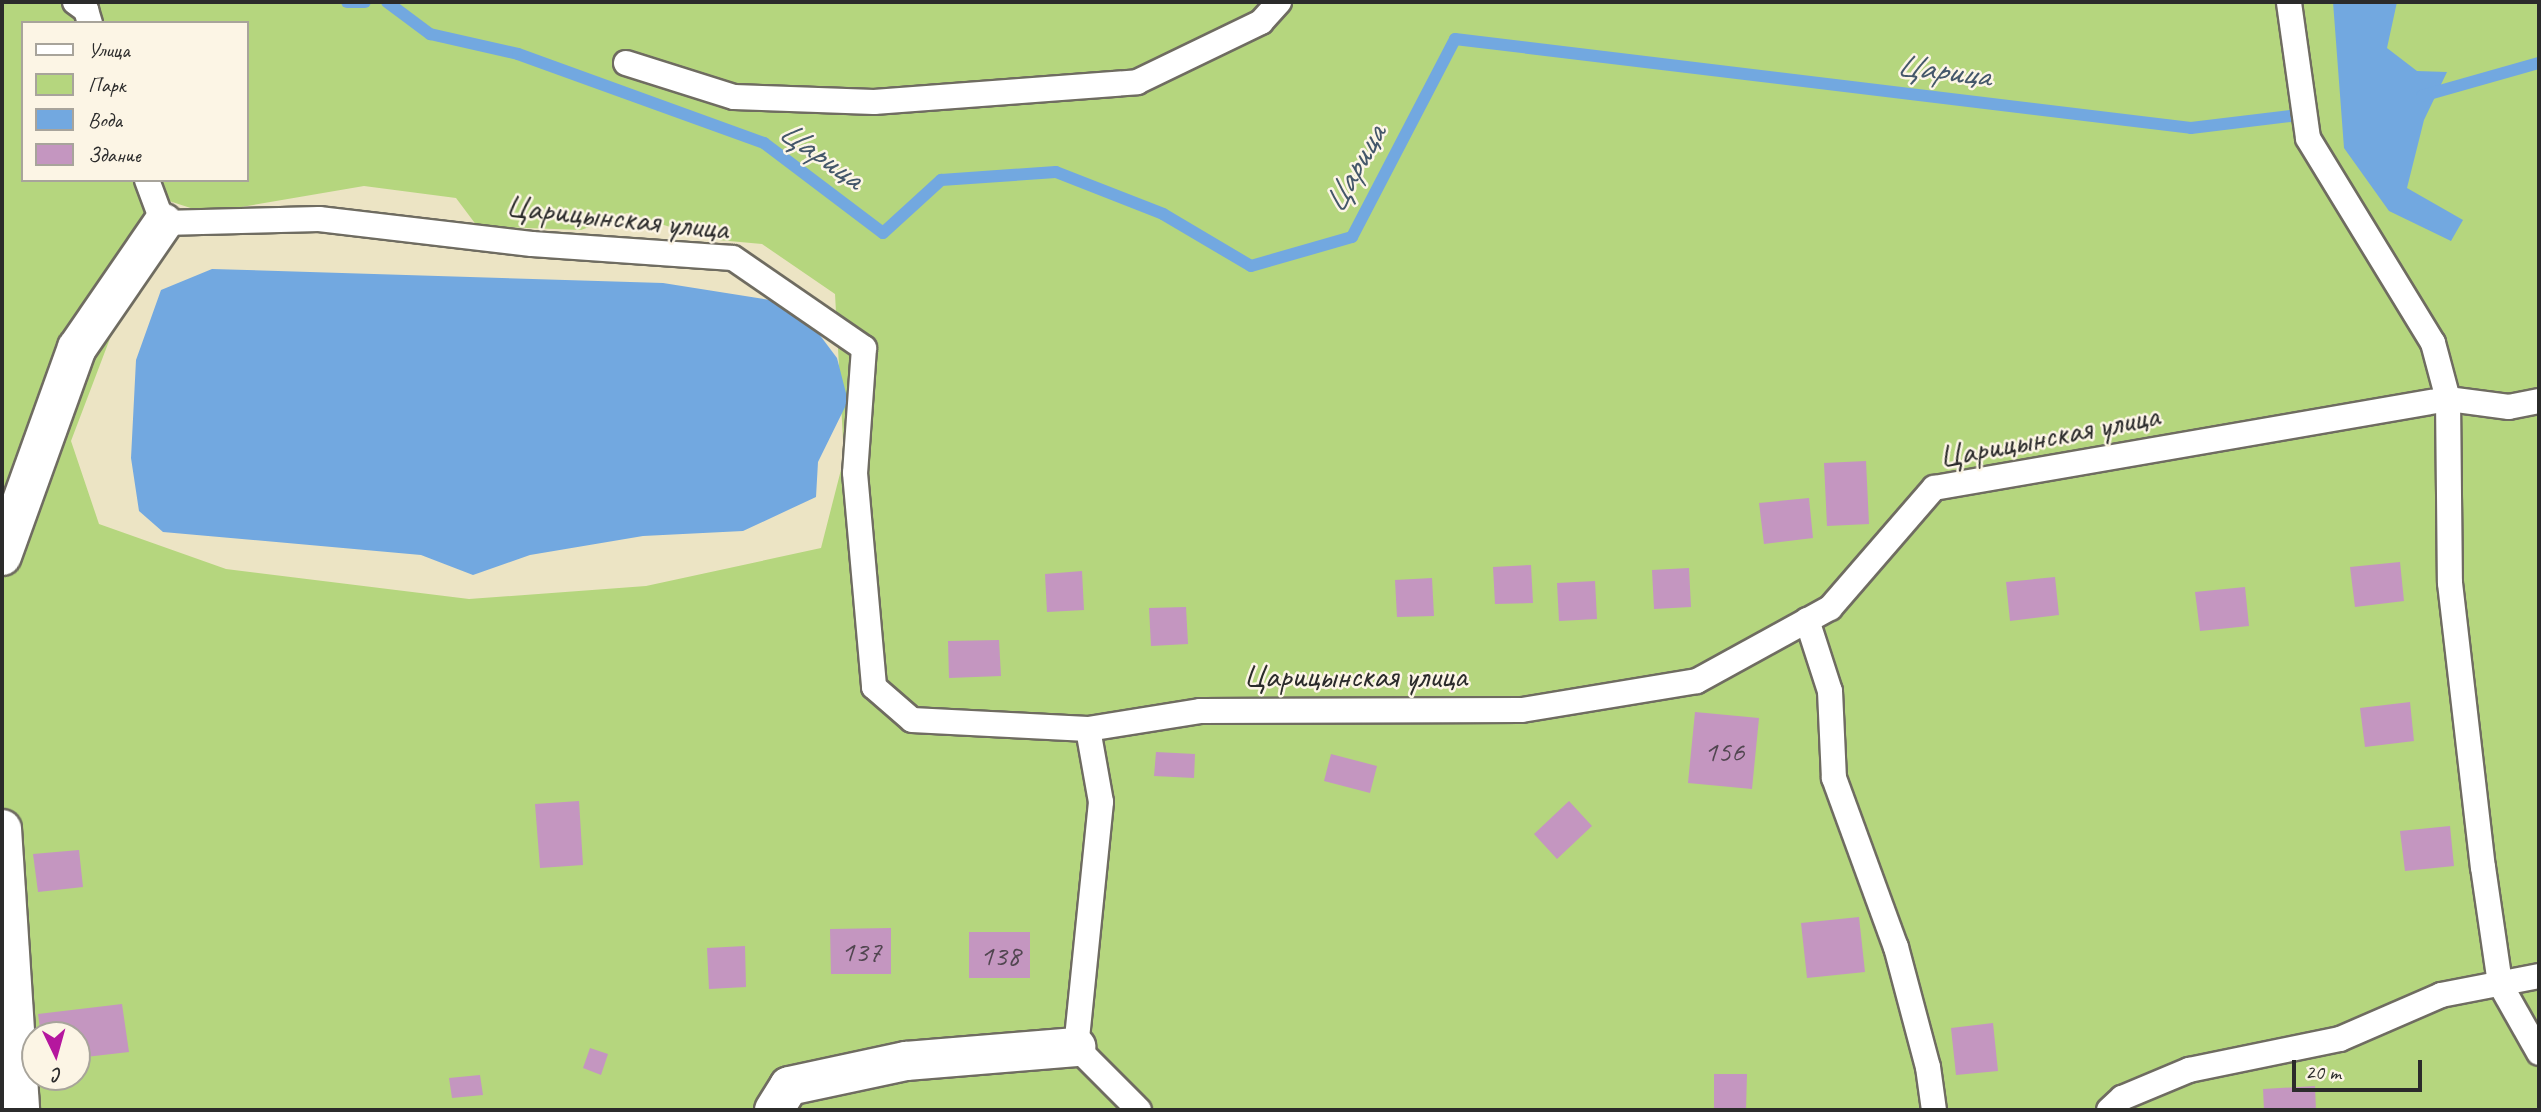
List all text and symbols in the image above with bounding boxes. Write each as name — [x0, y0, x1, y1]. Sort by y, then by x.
legend — [21, 21, 248, 182]
text: Улица — [88, 37, 130, 63]
water label: Царица — [1894, 43, 1992, 97]
text: Парк — [88, 72, 125, 98]
text: Вода — [88, 107, 122, 133]
water label: Царица — [770, 110, 872, 198]
water label: Царица — [1313, 118, 1395, 220]
text: Здание — [88, 142, 141, 168]
street label: Царицынская улица — [503, 186, 731, 250]
street label: Царицынская улица — [1934, 396, 2164, 478]
street label: Царицынская улица — [1242, 657, 1468, 697]
house number: 156 — [1704, 733, 1744, 769]
house number: 137 — [841, 933, 881, 969]
house number: 138 — [980, 937, 1020, 973]
north arrow — [21, 1021, 91, 1091]
scale bar — [2296, 1046, 2426, 1090]
text: 20 m — [2305, 1059, 2341, 1085]
text: С — [52, 1063, 63, 1087]

